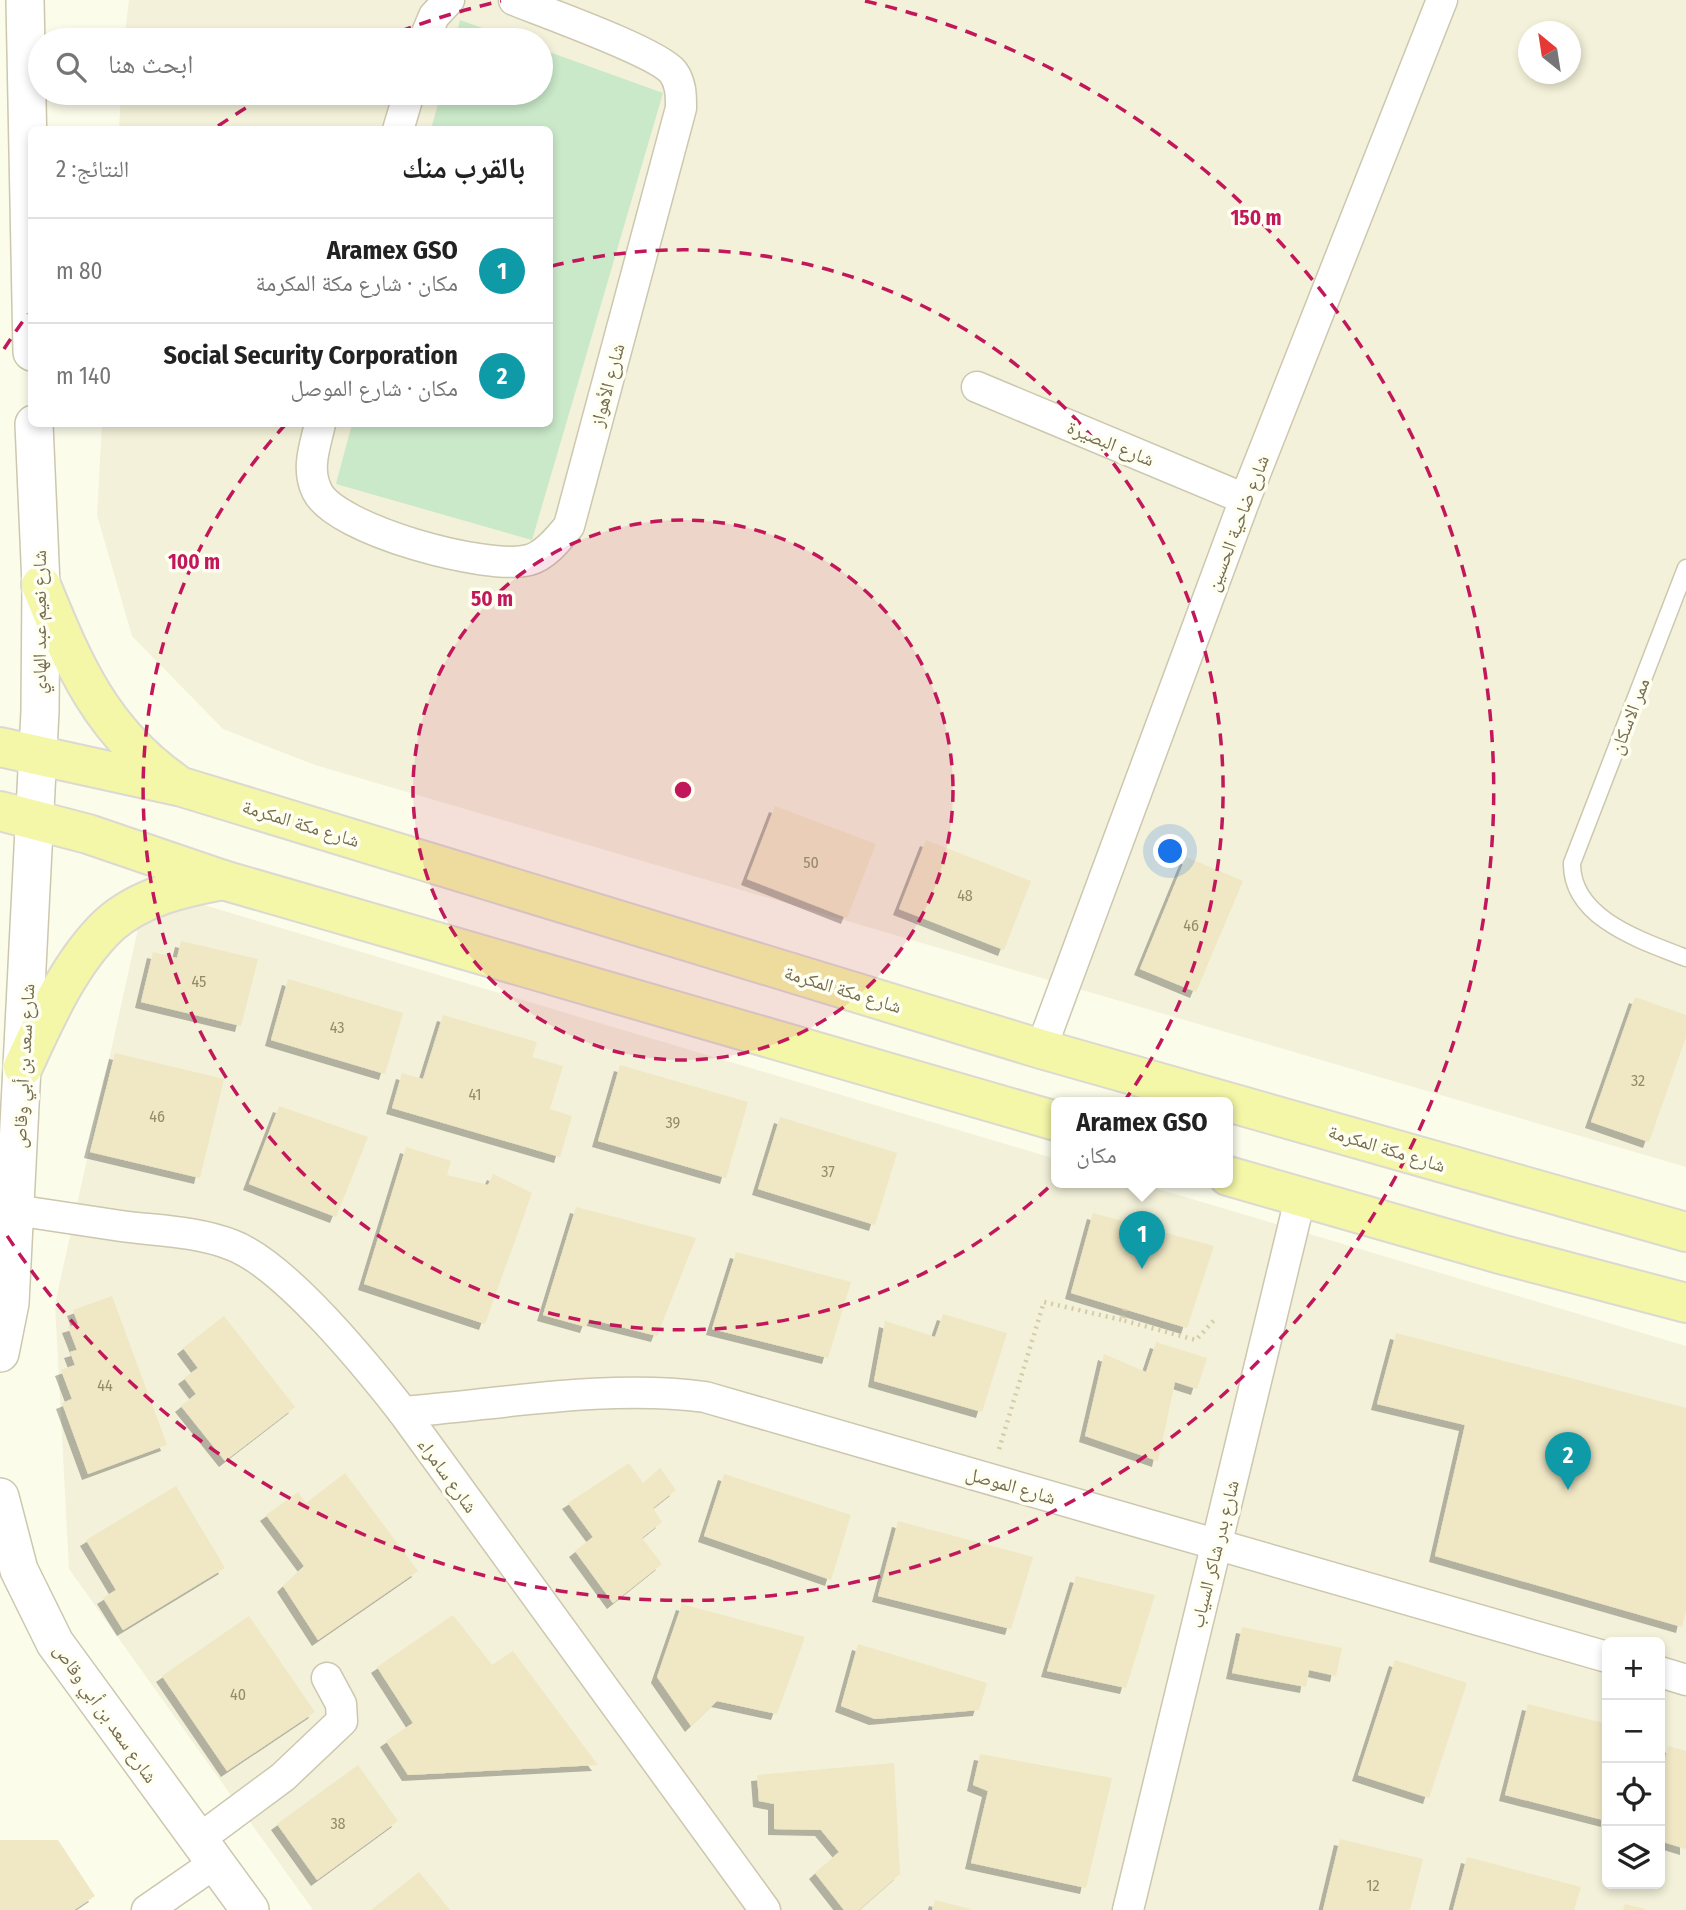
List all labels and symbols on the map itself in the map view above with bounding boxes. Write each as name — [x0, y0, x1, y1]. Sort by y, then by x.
north arrow — [1518, 21, 1581, 84]
text: 150 m — [1230, 205, 1282, 231]
street label: شارع الأهواز — [585, 341, 630, 430]
street label: شارع البصيرة — [1064, 416, 1158, 471]
street label: شارع ضاحية الحسين — [1201, 452, 1274, 595]
text: 100 m — [168, 549, 220, 575]
street label: شارع نعيم عبد الهادي — [28, 550, 55, 694]
text: 50 m — [471, 586, 513, 612]
street label: ممر الاسكان — [1604, 675, 1655, 758]
centre of rings — [671, 778, 695, 802]
street label: شارع مكة المكرمة — [240, 795, 362, 852]
your location — [1153, 834, 1187, 868]
house number: 50 — [803, 853, 819, 872]
house number: 48 — [957, 886, 973, 905]
house number: 46 — [1183, 916, 1199, 935]
street label: شارع مكة المكرمة — [782, 961, 904, 1018]
house number: 45 — [192, 972, 206, 991]
street label: شارع سعد بن أبي وقاص — [8, 983, 43, 1149]
house number: 43 — [330, 1018, 344, 1037]
house number: 32 — [1631, 1071, 1645, 1090]
house number: 41 — [468, 1085, 482, 1104]
house number: 46 — [149, 1107, 165, 1126]
house number: 39 — [666, 1113, 681, 1132]
street label: شارع مكة المكرمة — [1326, 1120, 1448, 1177]
house number: 37 — [821, 1162, 835, 1181]
pin: 1 — [1119, 1211, 1165, 1269]
house number: 44 — [97, 1376, 113, 1395]
pin: 2 — [1545, 1432, 1591, 1490]
street label: شارع سامراء — [413, 1433, 482, 1517]
street label: شارع الموصل — [963, 1462, 1058, 1509]
street label: شارع بدر شاكر السياب — [1185, 1478, 1244, 1630]
street label: شارع سعد بن أبي وقاص — [46, 1639, 162, 1790]
house number: 40 — [230, 1685, 246, 1704]
house number: 38 — [330, 1814, 346, 1833]
house number: 12 — [1366, 1876, 1380, 1895]

